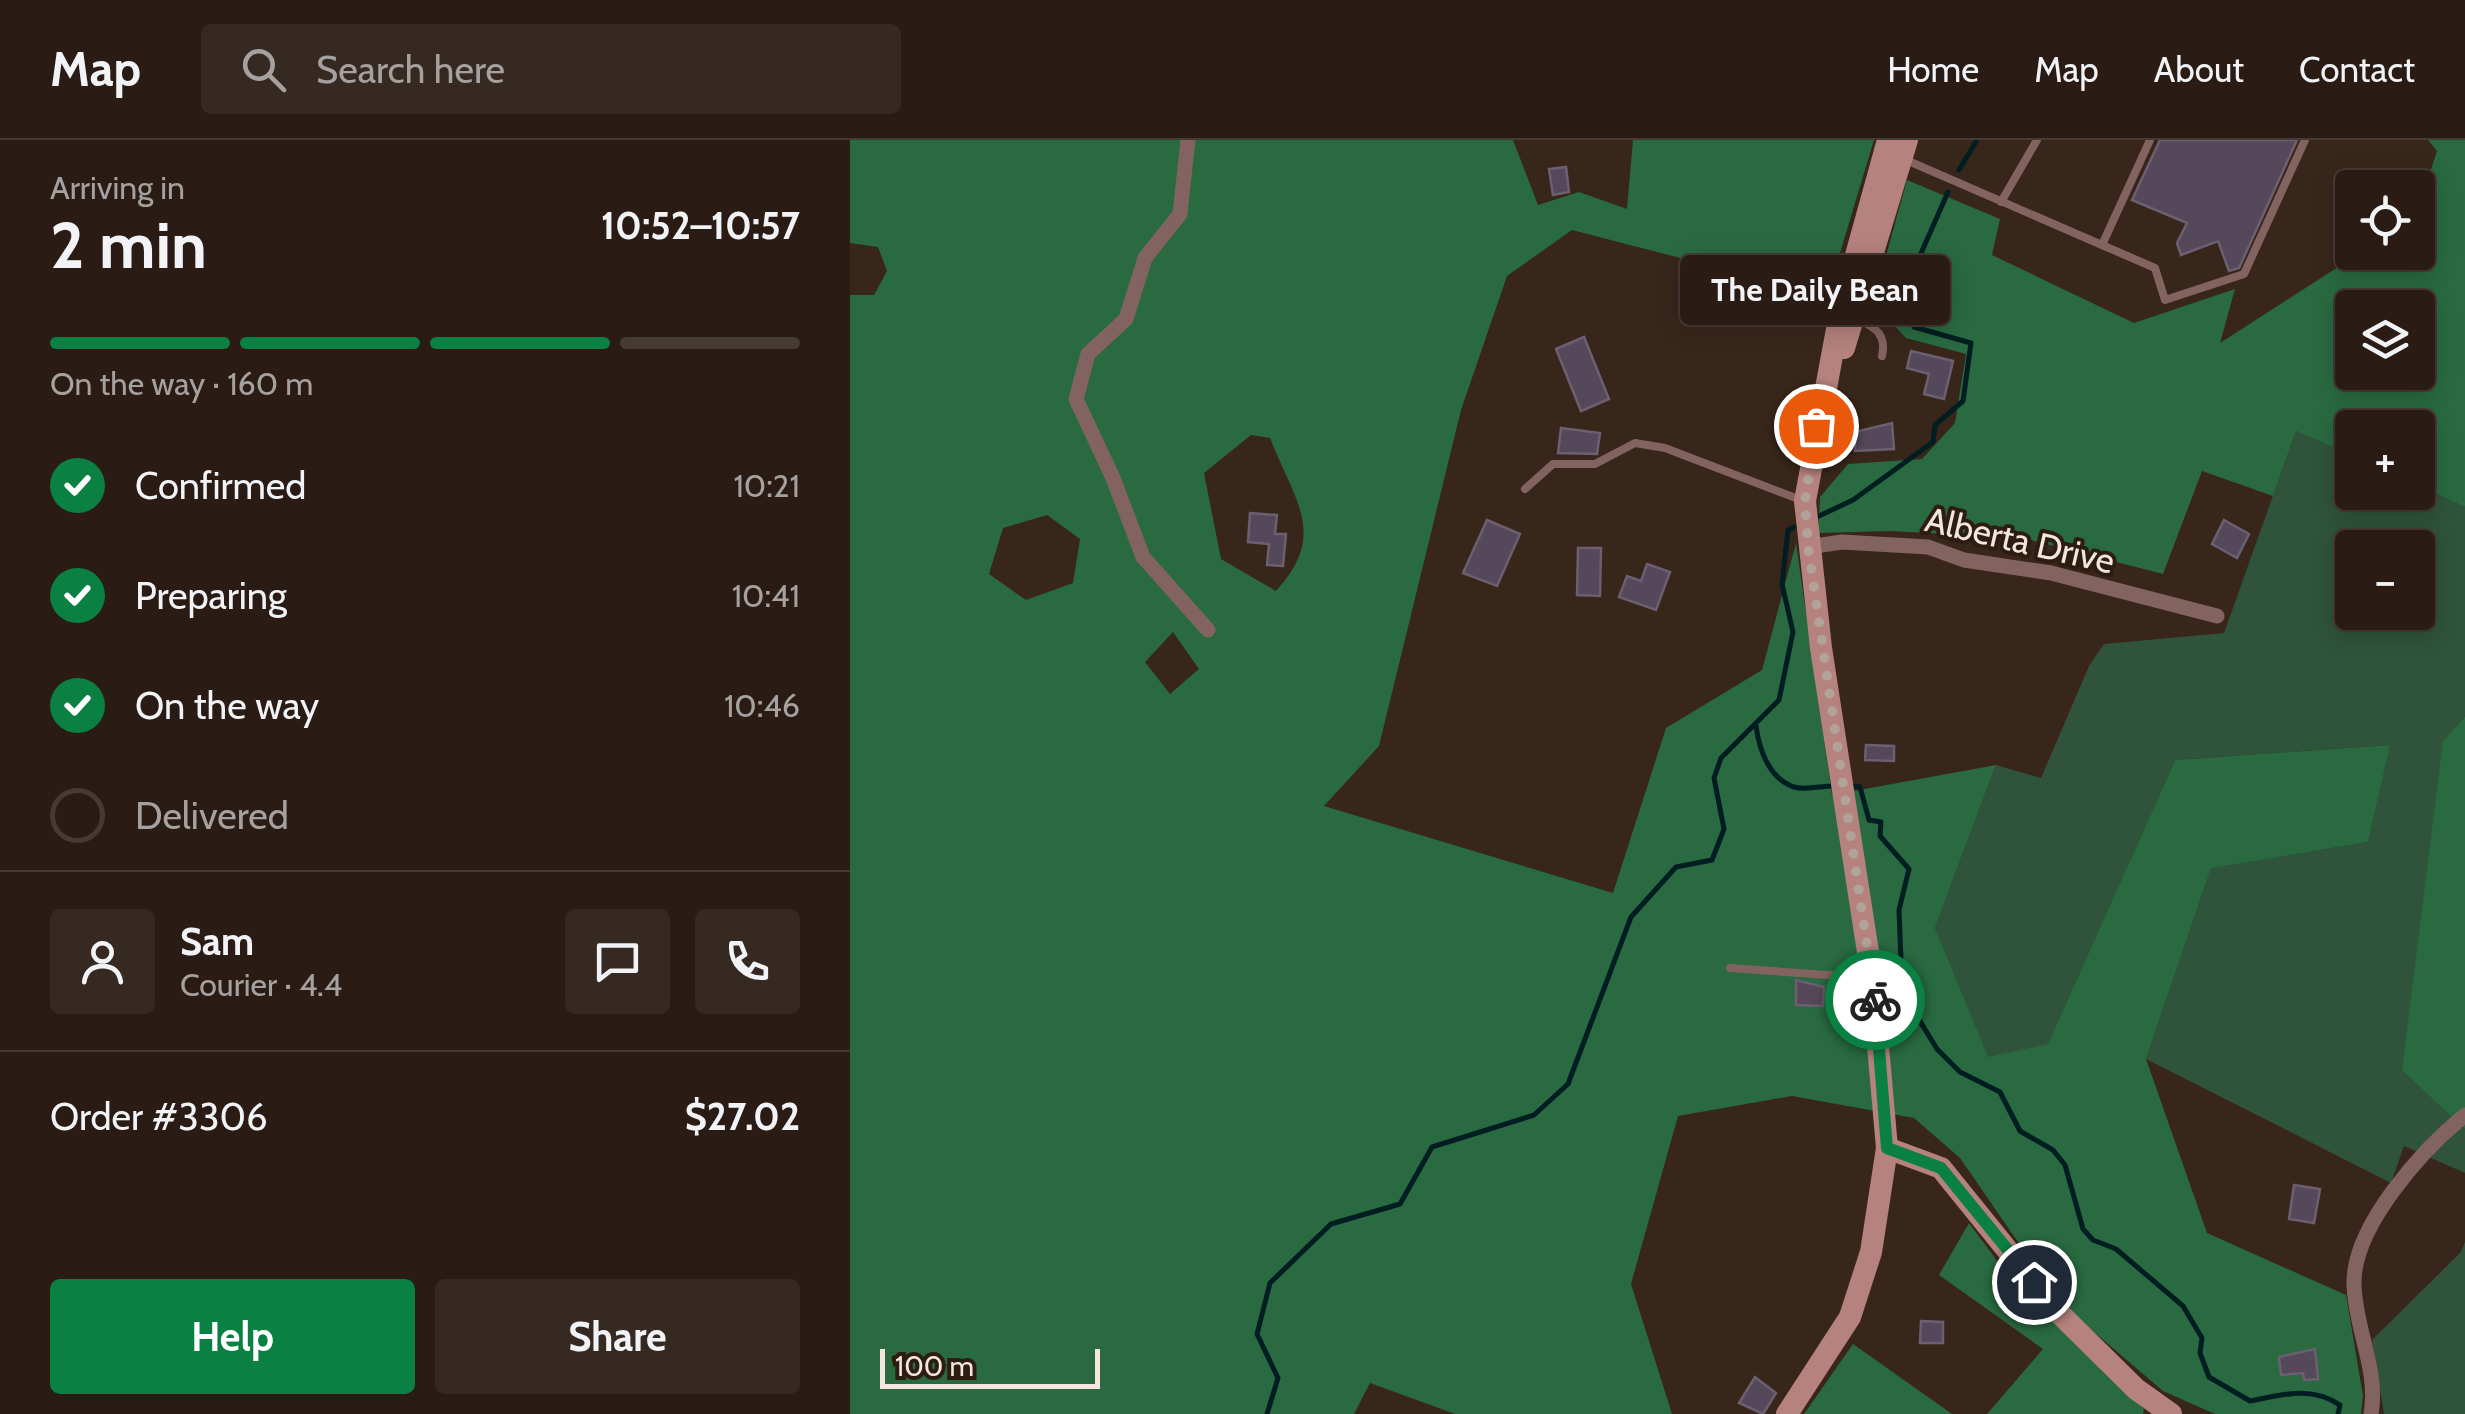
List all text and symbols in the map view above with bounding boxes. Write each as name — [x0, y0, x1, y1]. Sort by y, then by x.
search box — [201, 24, 901, 114]
text: Map — [50, 40, 141, 98]
icon: search — [236, 42, 291, 97]
text: Search here — [316, 46, 505, 93]
text: Home — [1887, 48, 1979, 91]
text: Map — [2034, 48, 2099, 91]
text: About — [2154, 48, 2244, 91]
text: Contact — [2299, 48, 2415, 91]
text: Arriving in — [50, 168, 185, 207]
map controls — [2335, 170, 2435, 630]
button: locate — [2335, 170, 2435, 270]
text: 10:52–10:57 — [601, 202, 800, 249]
text: 2 min — [50, 205, 207, 284]
callout: The Daily Bean — [1681, 256, 1951, 326]
text: The Daily Bean — [1711, 270, 1919, 309]
button: layers — [2335, 290, 2435, 390]
text: On the way · 160 m — [50, 364, 313, 403]
pin — [1774, 384, 1859, 469]
icon: bag — [1789, 399, 1844, 454]
button: + — [2335, 410, 2435, 510]
icon: check — [50, 458, 105, 513]
text: Confirmed — [135, 462, 306, 509]
text: 10:21 — [733, 466, 800, 505]
street label: Alberta Drive — [1921, 497, 2119, 583]
button: − — [2335, 530, 2435, 630]
icon: check — [50, 568, 105, 623]
text: Preparing — [135, 572, 287, 619]
text: 10:41 — [732, 576, 800, 615]
icon: check — [50, 678, 105, 733]
text: On the way — [135, 682, 319, 729]
text: 10:46 — [724, 686, 800, 725]
text: Delivered — [135, 792, 289, 839]
button: person — [50, 909, 155, 1014]
button: chat — [565, 909, 670, 1014]
button: phone — [695, 909, 800, 1014]
text: Sam — [180, 918, 254, 965]
courier — [1825, 950, 1925, 1050]
text: Courier · 4.4 — [180, 965, 342, 1004]
icon: bike — [1848, 973, 1903, 1028]
text: Order #3306 — [50, 1093, 268, 1140]
text: $27.02 — [685, 1093, 800, 1140]
pin — [1992, 1240, 2077, 1325]
icon: home — [2007, 1255, 2062, 1310]
button: Help — [50, 1279, 415, 1394]
button: Share — [435, 1279, 800, 1394]
scale bar — [880, 1344, 1100, 1388]
text: 100 m — [895, 1349, 974, 1383]

